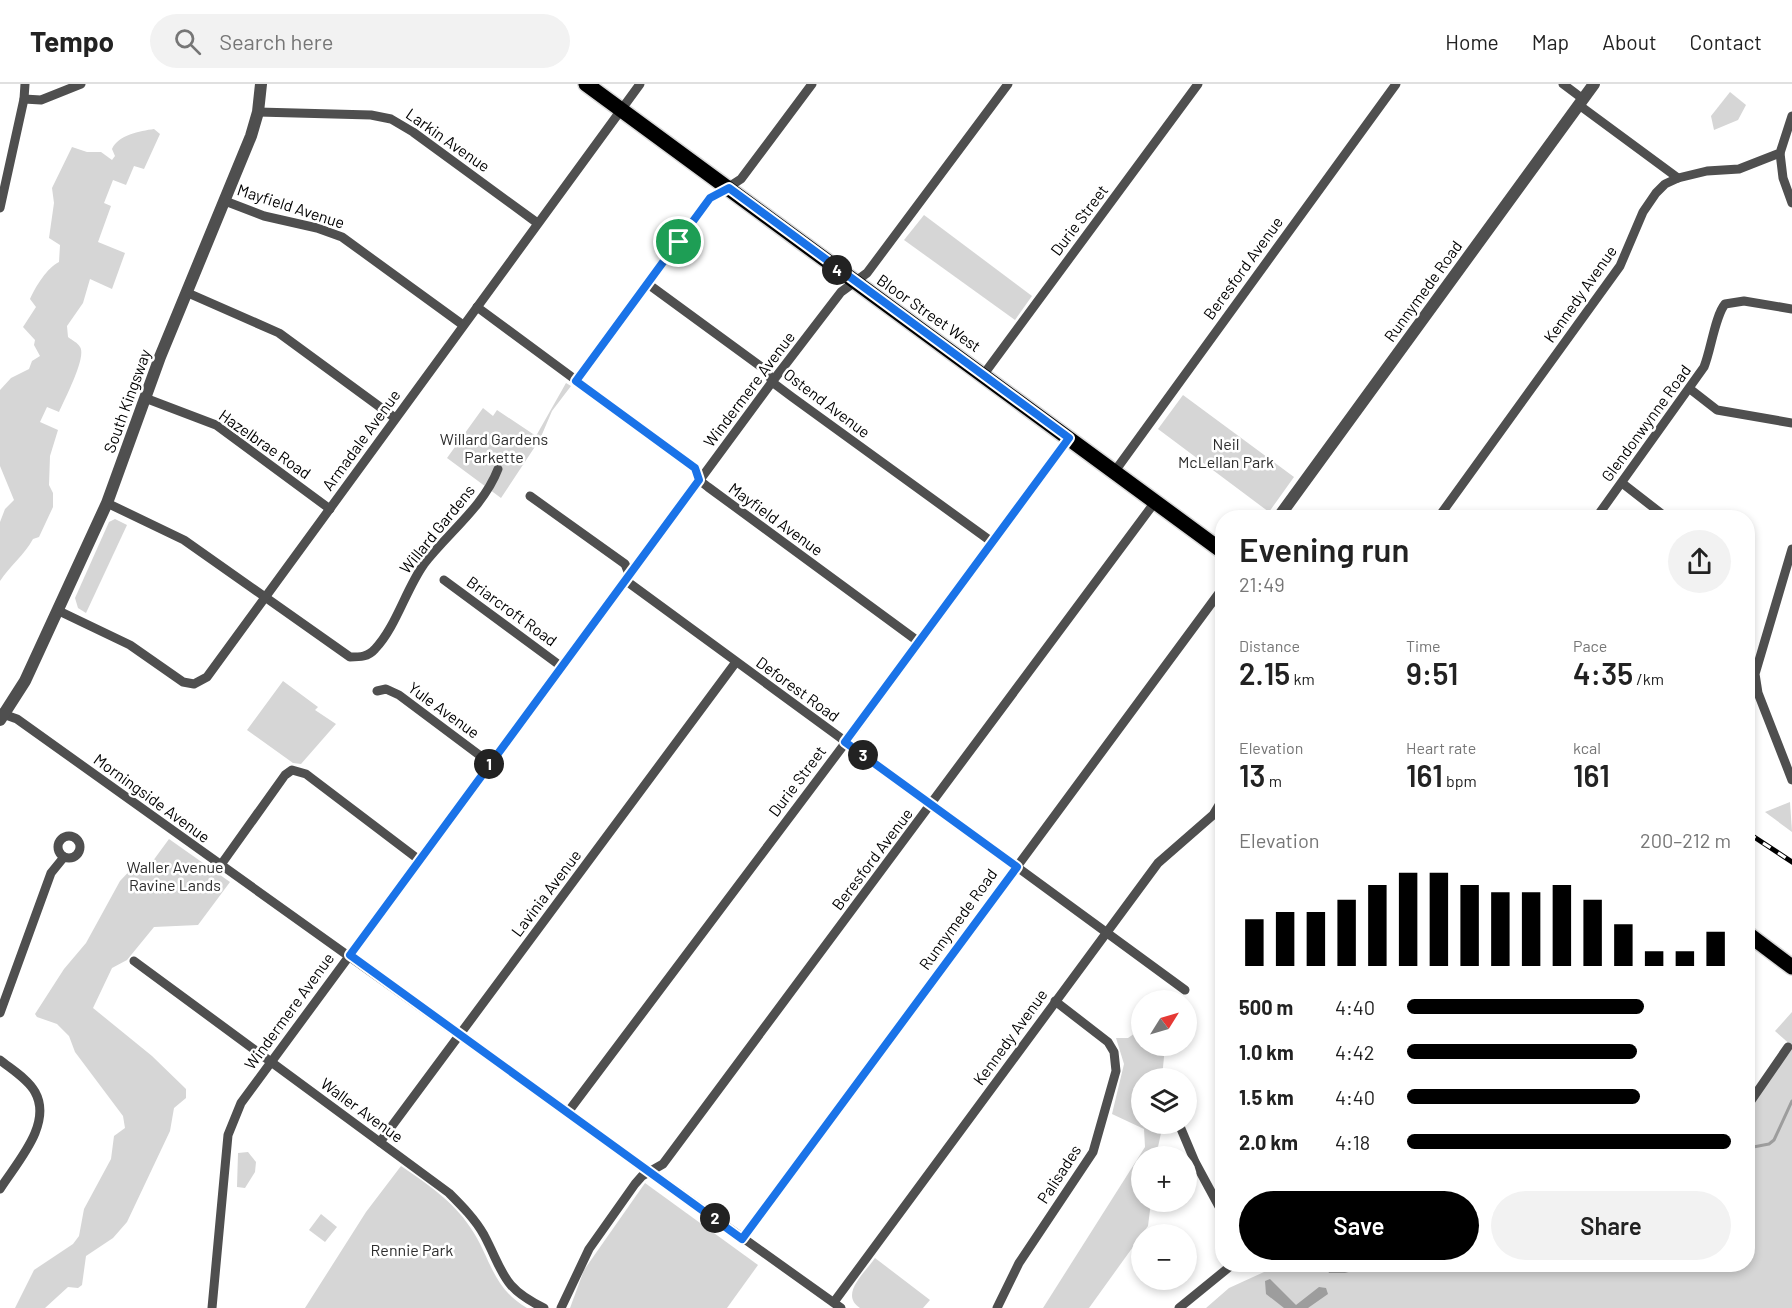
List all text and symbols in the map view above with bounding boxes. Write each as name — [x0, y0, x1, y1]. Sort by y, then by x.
search box — [150, 14, 570, 68]
text: Tempo — [30, 24, 114, 58]
icon: search — [171, 25, 204, 58]
text: Search here — [219, 28, 333, 54]
text: Home — [1445, 29, 1499, 54]
text: Map — [1532, 29, 1569, 54]
text: About — [1602, 29, 1657, 54]
text: Contact — [1690, 29, 1762, 54]
street label: Larkin Avenue — [403, 104, 494, 175]
street label: Mayfield Avenue — [235, 179, 347, 232]
street label: Durie Street — [1046, 181, 1111, 259]
street label: Beresford Avenue — [1199, 213, 1286, 323]
pin — [653, 216, 704, 267]
icon: arrive — [662, 225, 695, 258]
street label: Runnymede Road — [1380, 236, 1466, 345]
street label: Kennedy Avenue — [1539, 242, 1620, 346]
pin: 4 — [822, 255, 852, 285]
text: 4 — [832, 260, 842, 279]
street label: Bloor Street West — [874, 270, 985, 355]
street label: Windermere Avenue — [699, 327, 798, 450]
street label: South Kingsway — [99, 346, 154, 455]
street label: Glendonwynne Road — [1597, 361, 1694, 485]
street label: Ostend Avenue — [780, 364, 874, 441]
street label: Armadale Avenue — [318, 386, 404, 494]
street label: Hazelbrae Road — [216, 405, 315, 482]
park label: Willard Gardens Parkette — [440, 429, 548, 466]
park label: Neil McLellan Park — [1178, 434, 1274, 471]
street label: Mayfield Avenue — [726, 478, 827, 559]
street label: Willard Gardens — [395, 481, 478, 577]
text: Evening run — [1239, 529, 1409, 569]
button: share — [1668, 530, 1731, 593]
street label: Briarcroft Road — [464, 572, 561, 650]
text: 21:49 — [1239, 572, 1285, 596]
text: Distance — [1239, 636, 1300, 655]
text: Time — [1406, 636, 1441, 655]
text: Pace — [1573, 636, 1607, 655]
street label: Deforest Road — [753, 652, 844, 725]
text: 2.15 — [1239, 655, 1290, 691]
text: 9:51 — [1406, 655, 1458, 691]
text: 4:35 — [1573, 655, 1633, 691]
text: km — [1290, 669, 1315, 688]
text: /km — [1633, 669, 1664, 688]
street label: Yule Avenue — [405, 677, 484, 742]
text: Elevation — [1239, 738, 1303, 757]
text: Heart rate — [1406, 738, 1476, 757]
text: kcal — [1573, 738, 1601, 757]
pin: 3 — [848, 740, 878, 770]
street label: Durie Street — [764, 742, 829, 820]
text: 3 — [859, 745, 867, 764]
street label: Morningside Avenue — [91, 749, 214, 846]
pin: 1 — [474, 749, 504, 779]
text: 1 — [486, 754, 492, 773]
text: 13 — [1239, 757, 1266, 793]
text: 161 — [1406, 757, 1443, 793]
text: 161 — [1573, 757, 1610, 793]
text: m — [1266, 771, 1282, 790]
text: bpm — [1443, 771, 1477, 790]
street label: Beresford Avenue — [827, 804, 916, 913]
text: Elevation — [1239, 828, 1320, 852]
text: 200–212 m — [1640, 828, 1731, 852]
street label: Lavinia Avenue — [507, 846, 584, 940]
park label: Waller Avenue Ravine Lands — [126, 857, 224, 894]
street label: Runnymede Road — [915, 864, 1001, 973]
street label: Windermere Avenue — [240, 949, 337, 1073]
street label: Kennedy Avenue — [968, 985, 1051, 1088]
north arrow — [1131, 990, 1197, 1056]
map controls — [1131, 990, 1197, 1290]
text: 500 m — [1239, 995, 1293, 1019]
text: 4:40 — [1335, 995, 1375, 1019]
text: 1.0 km — [1239, 1040, 1294, 1064]
text: 4:42 — [1335, 1040, 1375, 1064]
button: layers — [1131, 1068, 1197, 1134]
street label: Waller Avenue — [317, 1073, 407, 1146]
text: 1.5 km — [1239, 1085, 1294, 1109]
text: 4:40 — [1335, 1085, 1375, 1109]
text: 2.0 km — [1239, 1130, 1298, 1154]
text: 4:18 — [1335, 1130, 1370, 1154]
street label: Palisades — [1033, 1141, 1085, 1207]
button: + — [1131, 1146, 1197, 1212]
button: Save — [1239, 1191, 1479, 1260]
button: Share — [1491, 1191, 1731, 1260]
pin: 2 — [700, 1203, 730, 1233]
text: 2 — [711, 1208, 719, 1227]
button: − — [1131, 1224, 1197, 1290]
park label: Rennie Park — [371, 1240, 453, 1259]

